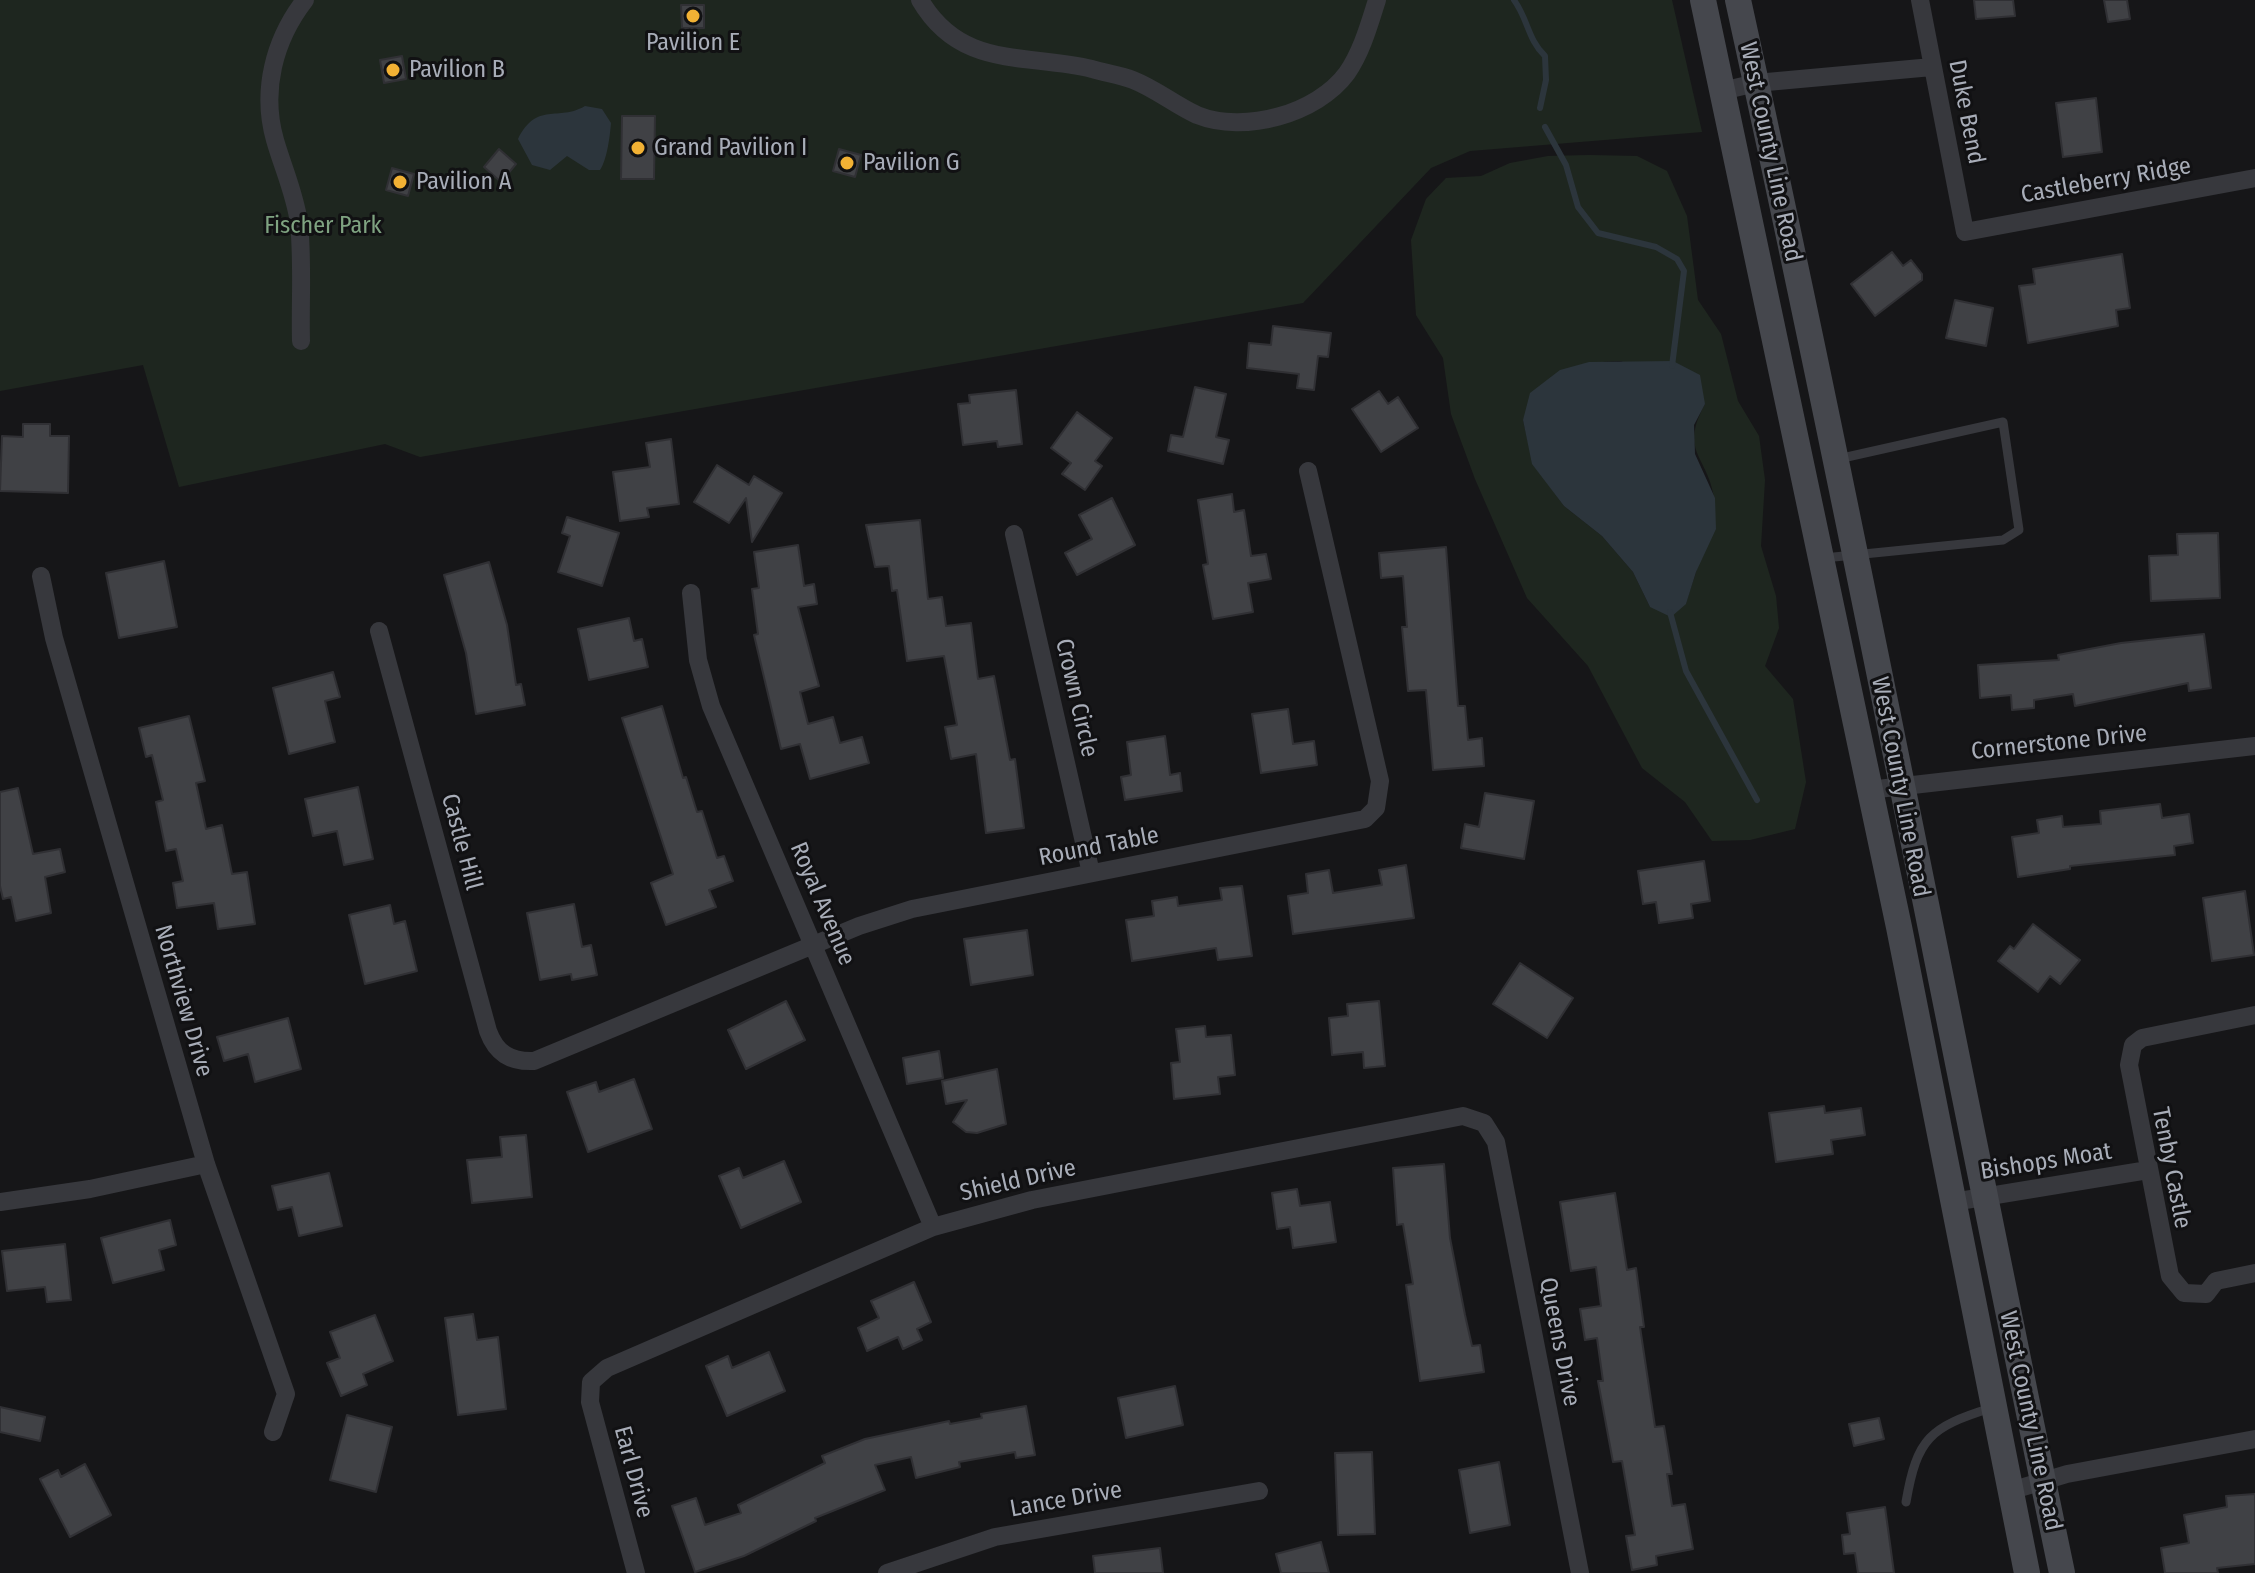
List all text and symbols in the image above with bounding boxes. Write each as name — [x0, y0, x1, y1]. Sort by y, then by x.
marker: Pavilion E — [684, 7, 702, 25]
place label: Pavilion E — [646, 29, 740, 57]
street label: West County Line Road — [1733, 40, 1807, 264]
place label: Pavilion B — [409, 56, 505, 84]
street label: Duke Bend — [1942, 57, 1990, 167]
marker: Pavilion B — [384, 61, 402, 79]
place label: Grand Pavilion I — [654, 134, 807, 162]
marker: Grand Pavilion I — [629, 139, 647, 157]
place label: Pavilion G — [863, 149, 959, 177]
street label: Castleberry Ridge — [2019, 152, 2193, 210]
marker: Pavilion G — [838, 154, 856, 172]
place label: Pavilion A — [416, 168, 511, 196]
marker: Pavilion A — [391, 173, 409, 191]
park label: Fischer Park — [264, 212, 382, 240]
street label: Crown Circle — [1048, 636, 1104, 760]
street label: West County Line Road — [1865, 675, 1935, 899]
street label: Cornerstone Drive — [1970, 719, 2148, 767]
street label: Castle Hill — [434, 791, 488, 893]
street label: Round Table — [1037, 821, 1161, 873]
street label: Royal Avenue — [783, 838, 861, 970]
street label: Northview Drive — [148, 922, 218, 1080]
street label: Tenby Castle — [2145, 1105, 2197, 1231]
street label: Bishops Moat — [1978, 1137, 2114, 1187]
street label: Shield Drive — [957, 1154, 1079, 1208]
street label: Queens Drive — [1532, 1275, 1586, 1409]
street label: West County Line Road — [1993, 1309, 2067, 1533]
street label: Earl Drive — [607, 1423, 659, 1521]
street label: Lance Drive — [1008, 1476, 1124, 1524]

